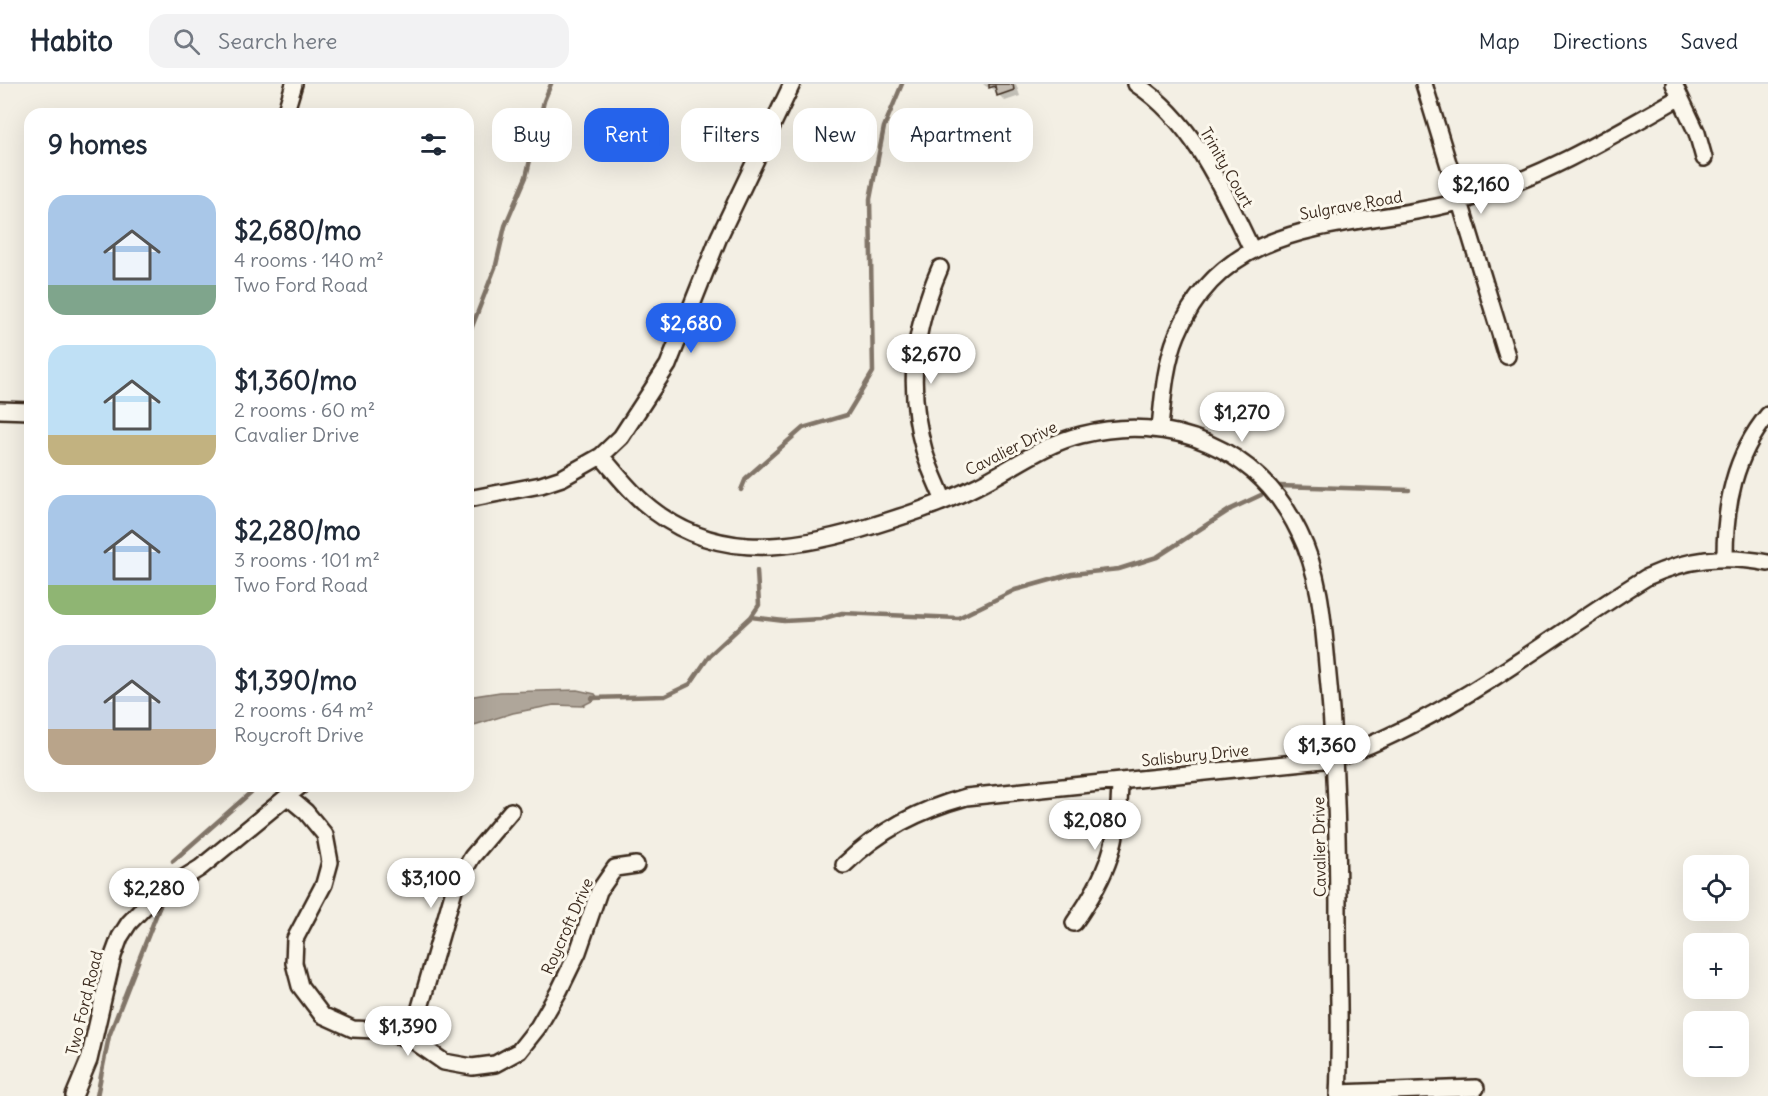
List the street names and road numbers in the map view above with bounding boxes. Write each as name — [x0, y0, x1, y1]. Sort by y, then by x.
street label: Trinity Court — [1196, 123, 1258, 211]
street label: Sulgrave Road — [1298, 186, 1404, 224]
street label: Cavalier Drive — [962, 416, 1060, 480]
street label: Salisbury Drive — [1140, 739, 1250, 771]
street label: Cavalier Drive — [1308, 797, 1330, 897]
street label: Roycroft Drive — [537, 875, 597, 977]
street label: Two Ford Road — [61, 949, 107, 1057]

